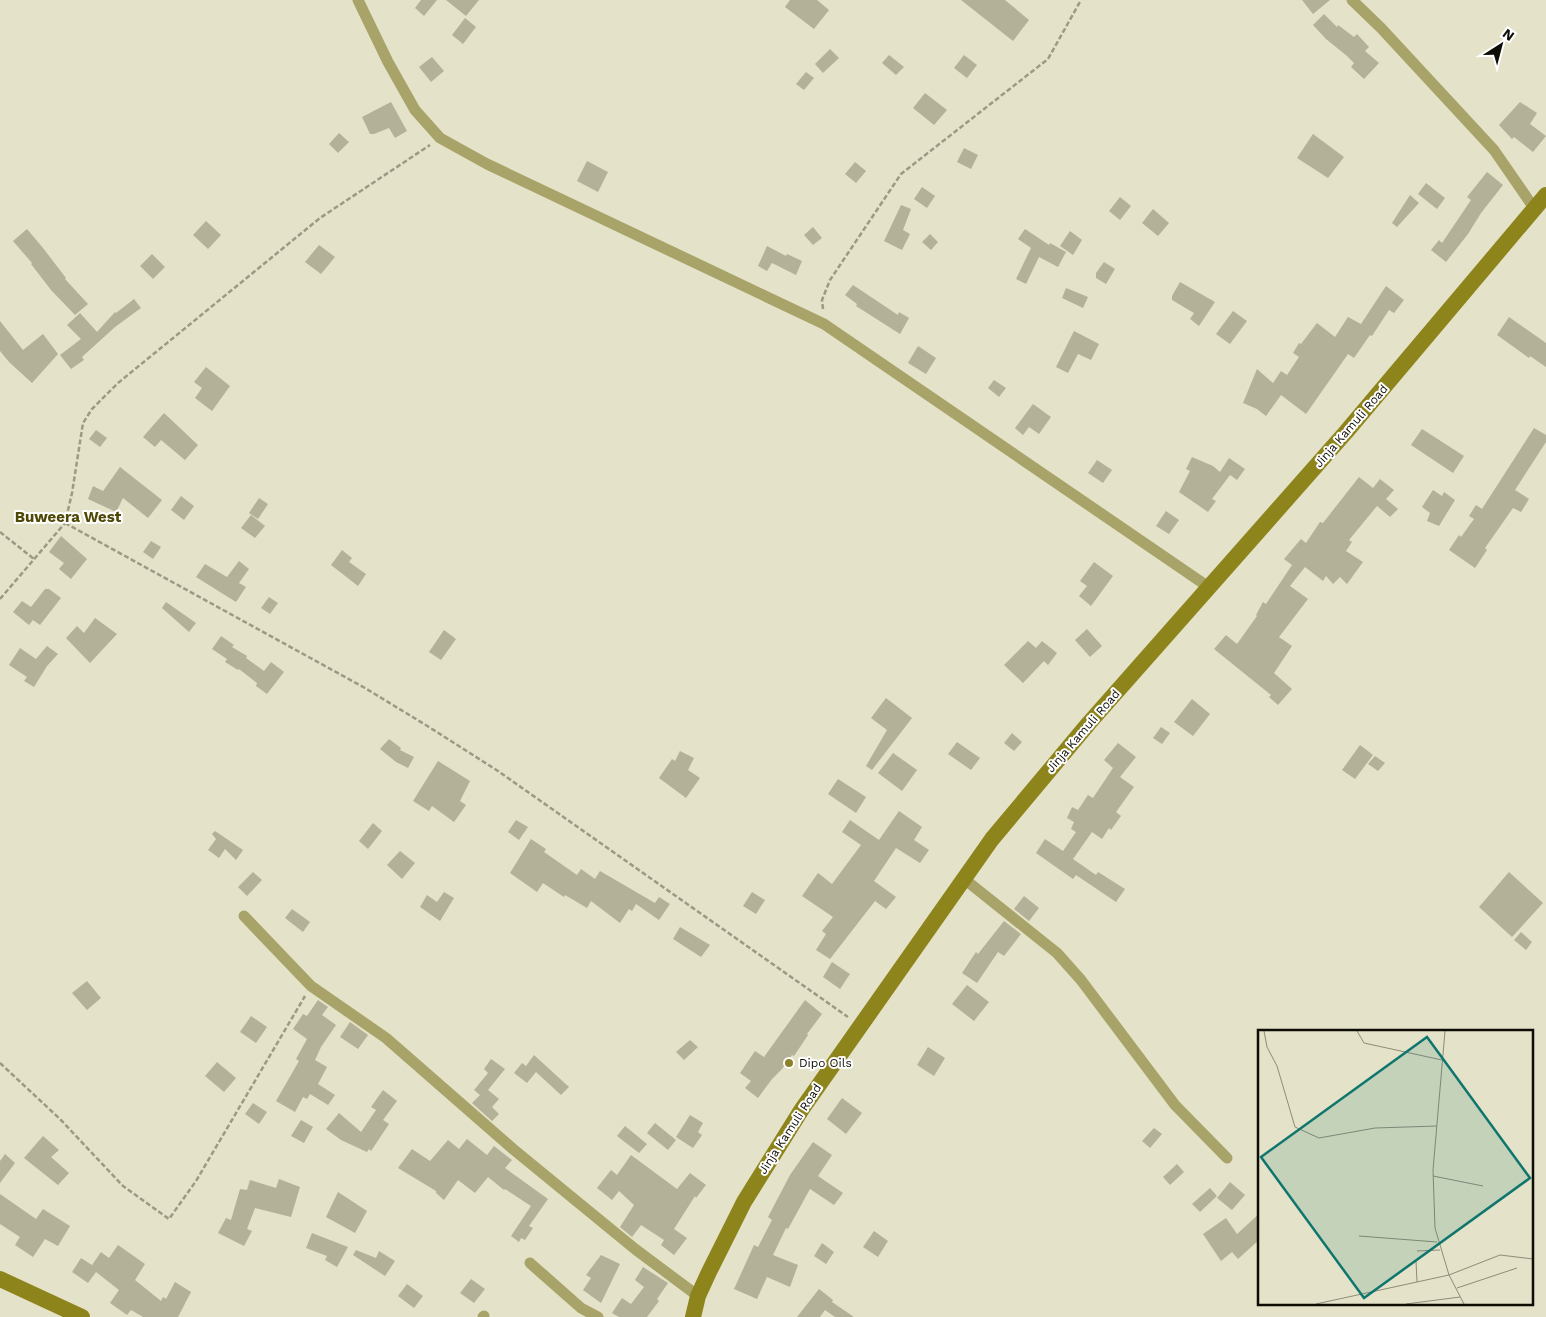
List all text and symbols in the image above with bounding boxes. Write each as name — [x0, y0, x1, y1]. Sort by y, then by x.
north arrow — [1476, 20, 1526, 70]
text: N — [1500, 25, 1518, 44]
street label: Jinja Kamuli Road — [1311, 382, 1391, 470]
district label: Buweera West — [15, 508, 122, 526]
street label: Jinja Kamuli Road — [1043, 687, 1123, 775]
inset map — [1258, 1030, 1534, 1304]
place label: Dipo Oils — [799, 1056, 852, 1070]
marker: Dipo Oils — [783, 1057, 795, 1069]
street label: Jinja Kamuli Road — [756, 1081, 824, 1177]

